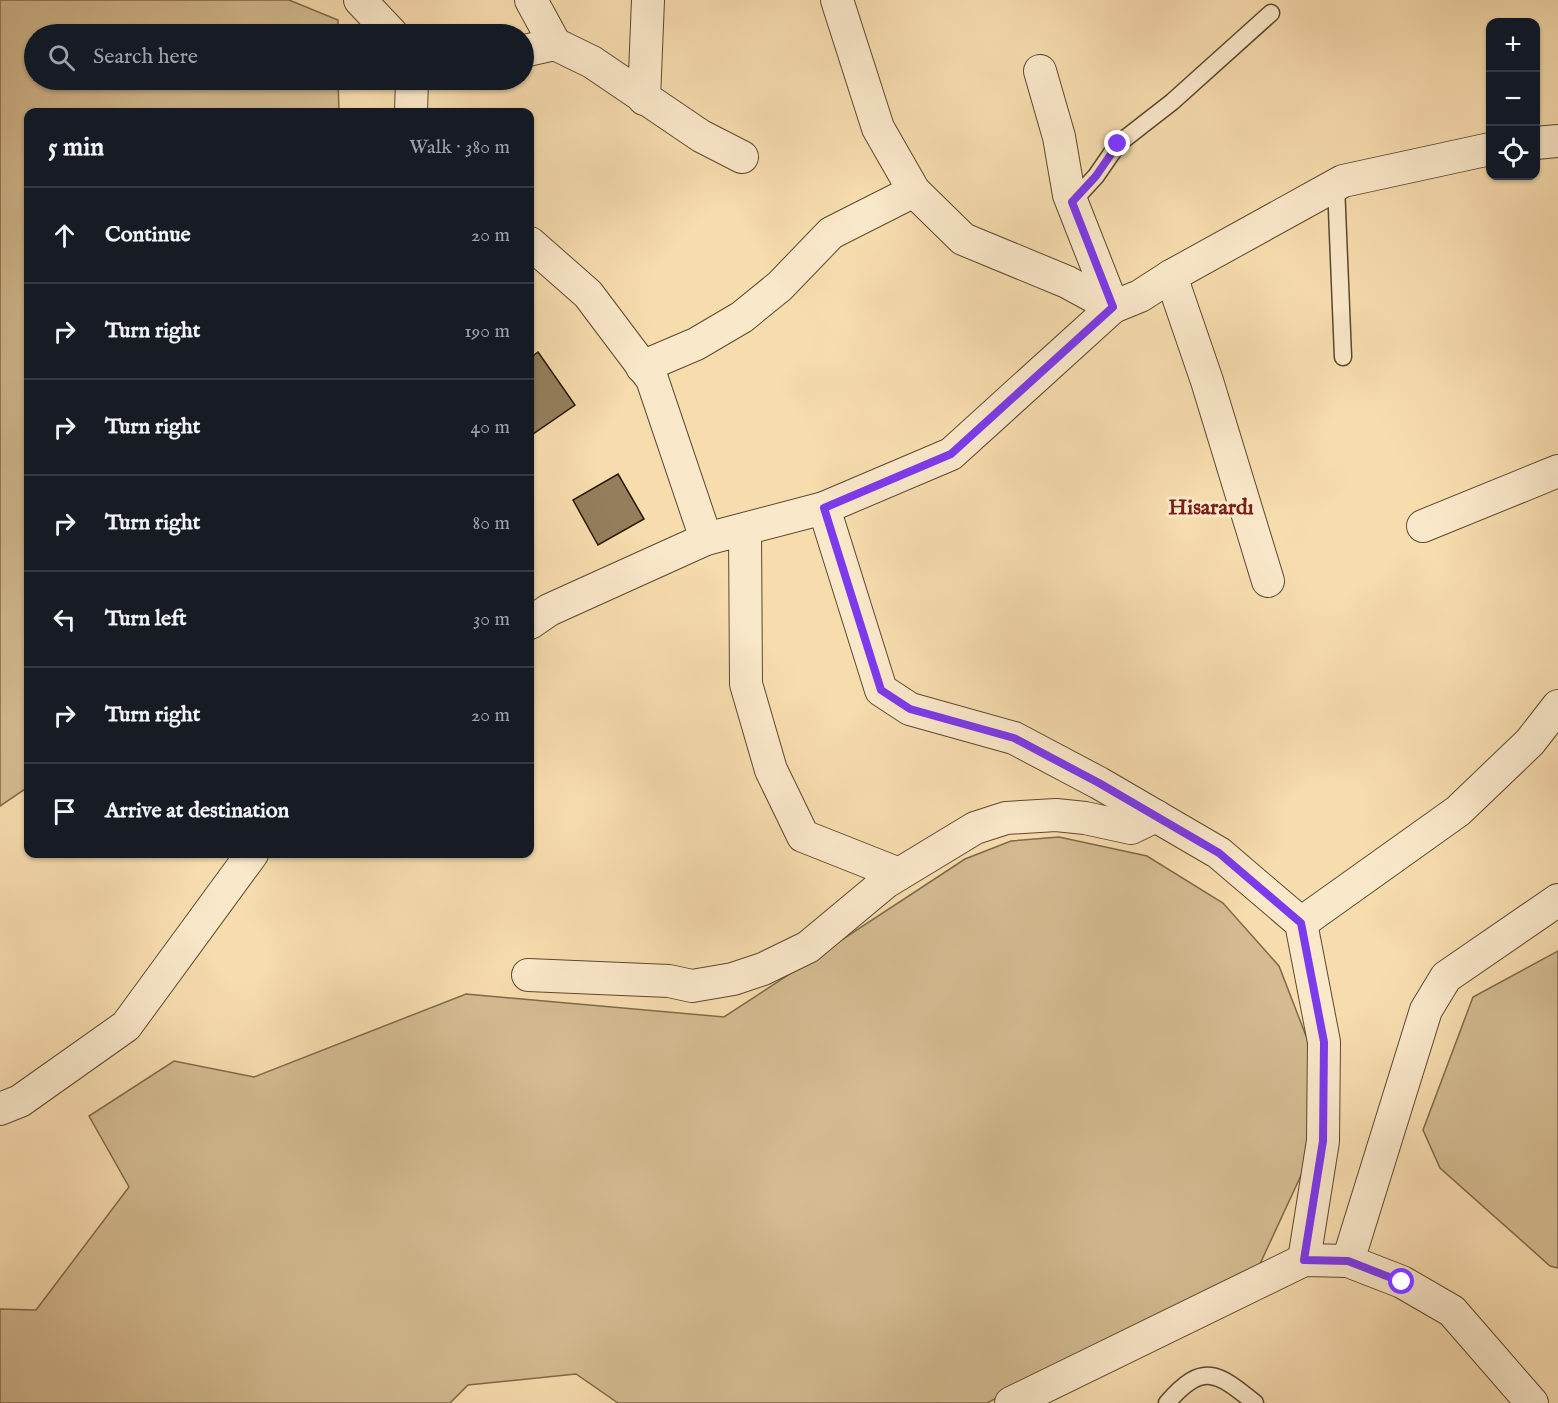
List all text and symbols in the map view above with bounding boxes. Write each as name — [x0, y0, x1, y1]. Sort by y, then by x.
map controls — [1486, 18, 1540, 180]
button: + — [1486, 18, 1540, 72]
search box — [24, 24, 534, 90]
icon: search — [45, 41, 78, 74]
text: Search here — [93, 43, 198, 71]
button: − — [1486, 72, 1540, 126]
button: locate — [1486, 126, 1540, 180]
route end — [1104, 130, 1130, 156]
text: 5 min — [48, 131, 104, 164]
text: Walk · 380 m — [409, 135, 510, 160]
icon: ahead — [48, 219, 81, 252]
text: Continue — [105, 221, 191, 249]
text: 20 m — [471, 223, 510, 248]
icon: right — [48, 315, 81, 348]
text: Turn right — [105, 317, 200, 345]
text: 190 m — [464, 319, 510, 344]
icon: right — [48, 411, 81, 444]
text: Turn right — [105, 413, 200, 441]
text: 40 m — [471, 415, 510, 440]
district label: Hisarardı — [1168, 494, 1254, 522]
icon: right — [48, 507, 81, 540]
text: Turn right — [105, 509, 200, 537]
text: 80 m — [473, 511, 510, 536]
icon: left — [48, 603, 81, 636]
text: Turn left — [105, 605, 187, 633]
text: 30 m — [473, 607, 510, 632]
icon: right — [48, 699, 81, 732]
text: Turn right — [105, 701, 200, 729]
text: 20 m — [471, 703, 510, 728]
icon: arrive — [48, 795, 81, 828]
text: Arrive at destination — [105, 797, 289, 825]
route start — [1388, 1268, 1414, 1294]

